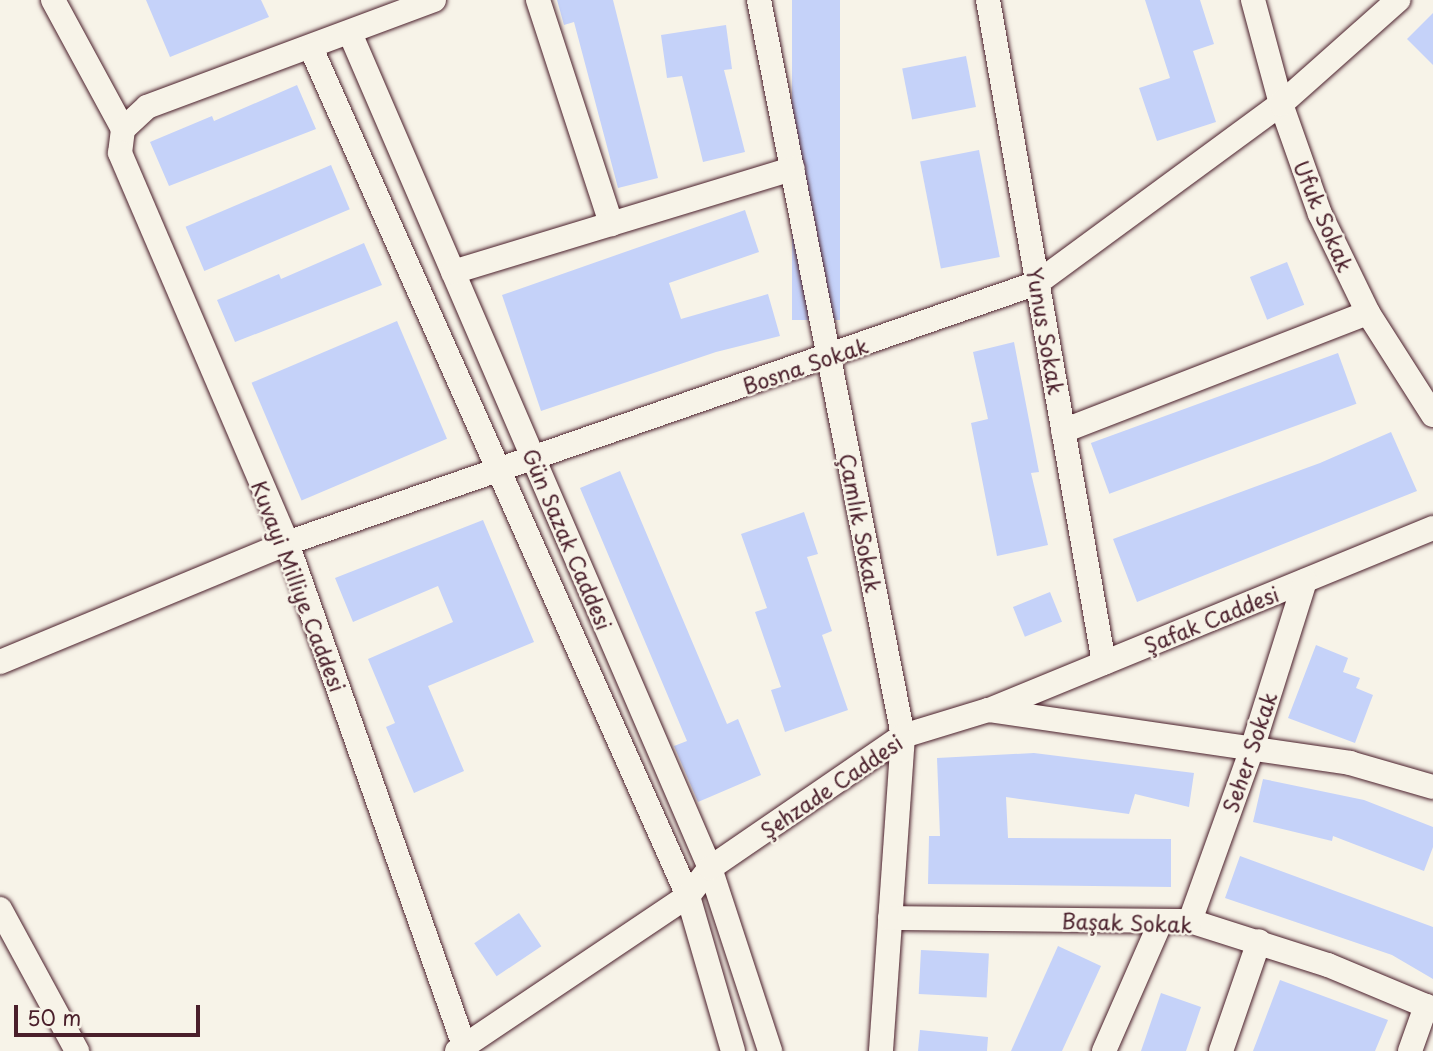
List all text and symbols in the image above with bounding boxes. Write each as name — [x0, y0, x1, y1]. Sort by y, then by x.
street label: Ufuk Sokak — [1289, 157, 1359, 275]
street label: Yunus Sokak — [1022, 266, 1070, 396]
street label: Bosna Sokak — [739, 332, 871, 398]
street label: Gün Sazak Caddesi — [518, 444, 618, 634]
street label: Çamlık Sokak — [835, 451, 887, 595]
street label: Kuvayi Milliye Caddesi — [247, 476, 351, 696]
street label: Şafak Caddesi — [1139, 580, 1283, 658]
street label: Seher Sokak — [1216, 688, 1282, 816]
street label: Şehzade Caddesi — [755, 729, 907, 843]
street label: Başak Sokak — [1061, 907, 1193, 937]
scale bar — [18, 992, 203, 1036]
text: 50 m — [27, 1001, 81, 1033]

